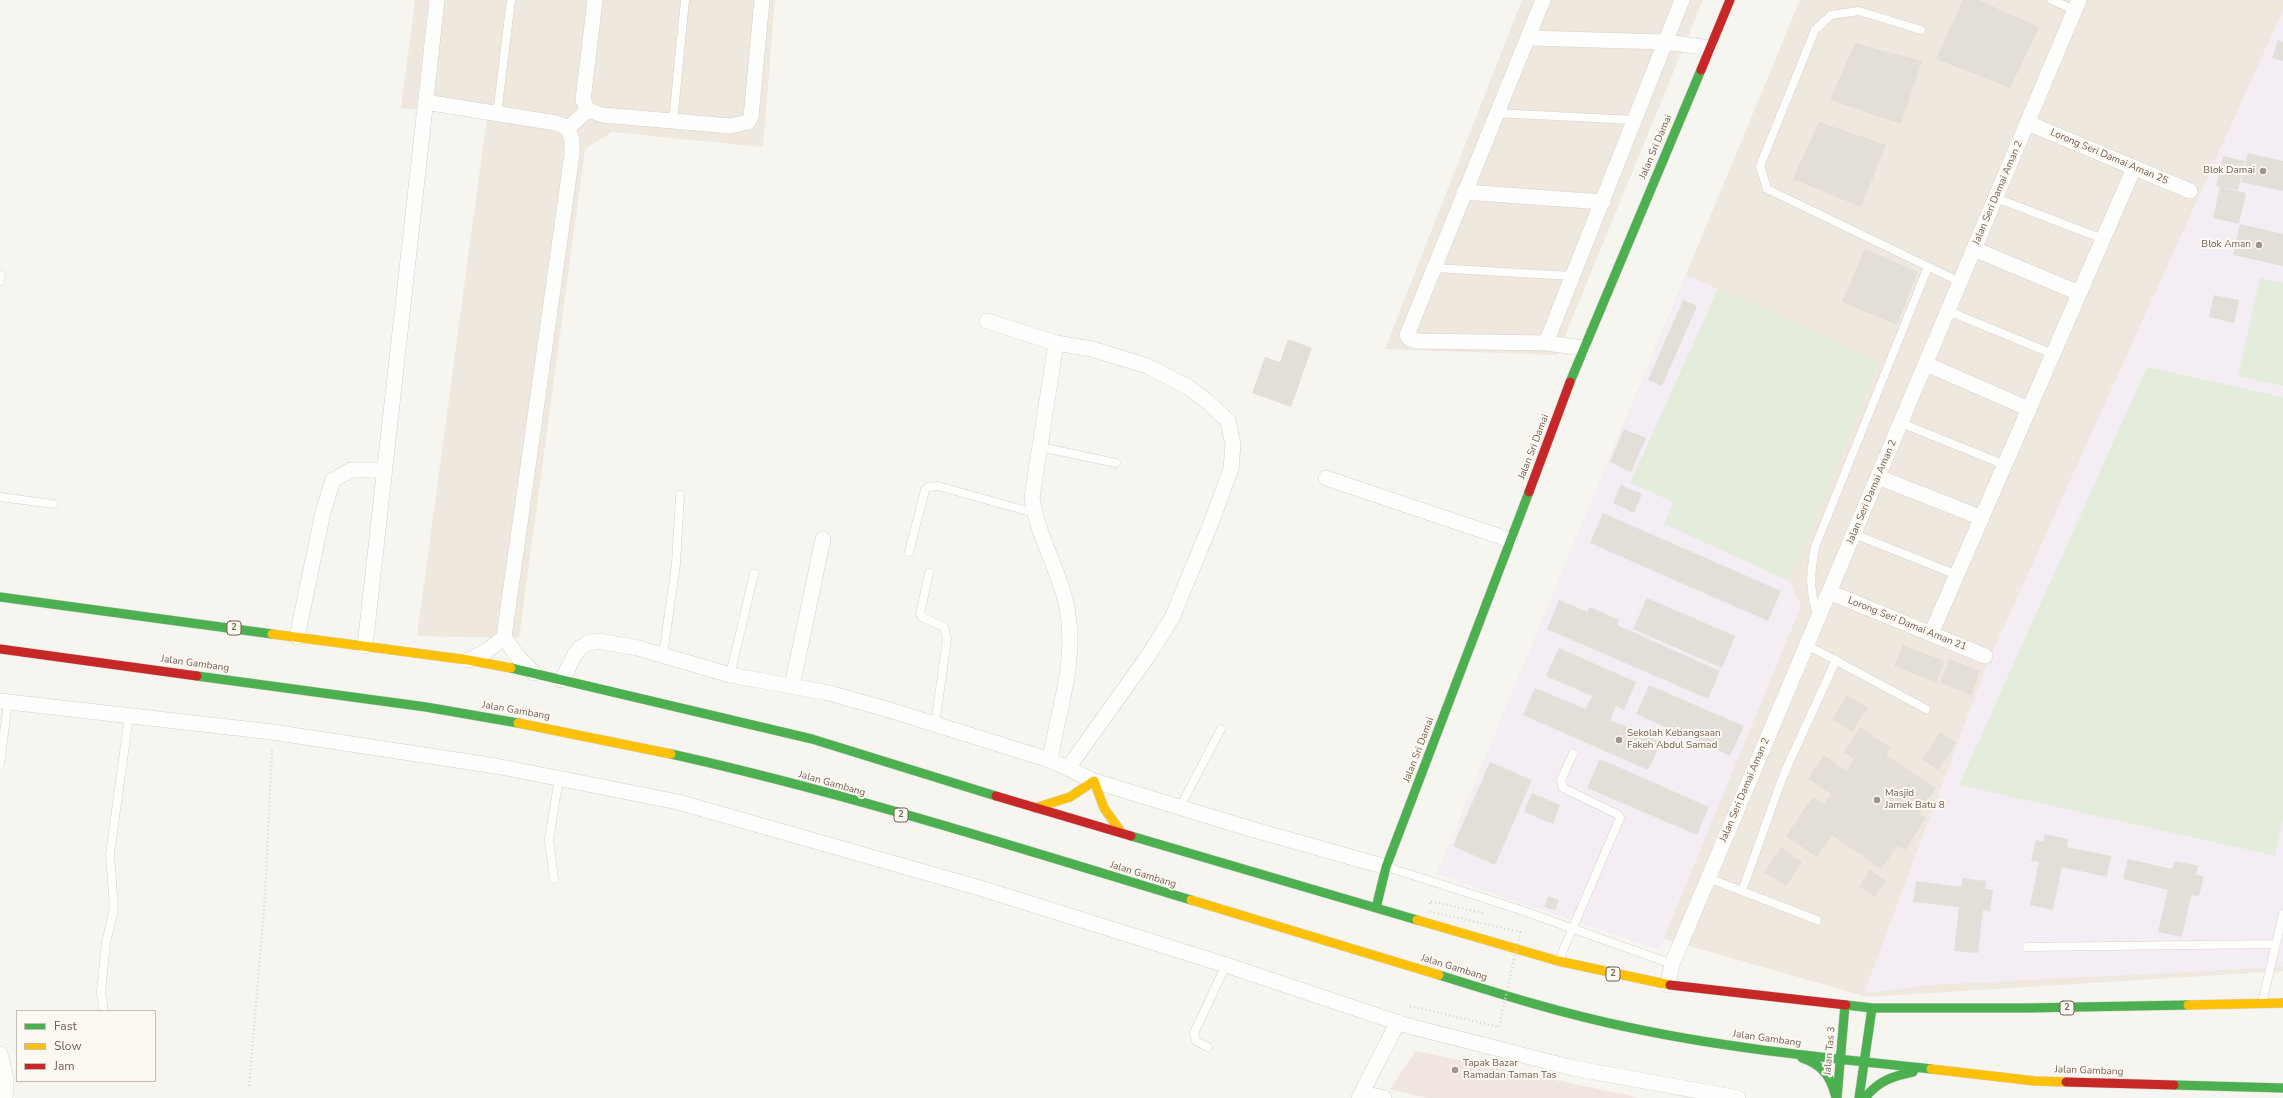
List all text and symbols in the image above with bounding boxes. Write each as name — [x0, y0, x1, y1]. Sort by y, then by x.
street label: Jalan Sri Damai — [1637, 113, 1675, 181]
street label: Lorong Seri Damai Aman 25 — [2048, 127, 2170, 187]
street label: Jalan Seri Damai Aman 2 — [1971, 139, 2025, 247]
place label: Blok Damai — [2203, 165, 2255, 177]
marker: Blok Damai — [2258, 166, 2268, 176]
place label: Blok Aman — [2201, 239, 2251, 251]
marker: Blok Aman — [2254, 240, 2264, 250]
street label: Jalan Sri Damai — [1516, 413, 1552, 481]
street label: Jalan Seri Damai Aman 2 — [1845, 438, 1899, 546]
street label: Lorong Seri Damai Aman 21 — [1846, 595, 1968, 653]
road number: 2 — [227, 621, 241, 635]
street label: Jalan Gambang — [160, 653, 230, 675]
street label: Jalan Gambang — [481, 699, 551, 723]
street label: Jalan Sri Damai — [1401, 716, 1437, 784]
place label: Sekolah Kebangsaan Fakeh Abdul Samad — [1627, 728, 1721, 752]
marker: Sekolah Kebangsaan Fakeh Abdul Samad — [1614, 735, 1624, 745]
street label: Jalan Seri Damai Aman 2 — [1718, 736, 1772, 844]
street label: Jalan Gambang — [797, 769, 867, 799]
place label: Masjid Jamek Batu 8 — [1885, 788, 1945, 812]
marker: Masjid Jamek Batu 8 — [1872, 795, 1882, 805]
road number: 2 — [894, 808, 908, 822]
street label: Jalan Gambang — [1108, 859, 1178, 891]
street label: Jalan Gambang — [1419, 952, 1489, 984]
road number: 2 — [1606, 967, 1620, 981]
road number: 2 — [2060, 1001, 2074, 1015]
legend — [16, 1010, 156, 1082]
text: Fast — [54, 1018, 77, 1034]
street label: Jalan Tas 3 — [1822, 1026, 1838, 1076]
street label: Jalan Gambang — [1732, 1028, 1802, 1050]
text: Slow — [54, 1038, 82, 1054]
text: Jam — [54, 1058, 75, 1074]
place label: Tapak Bazar Ramadan Taman Tas — [1463, 1058, 1556, 1082]
street label: Jalan Gambang — [2054, 1064, 2124, 1078]
marker: Tapak Bazar Ramadan Taman Tas — [1450, 1065, 1460, 1075]

